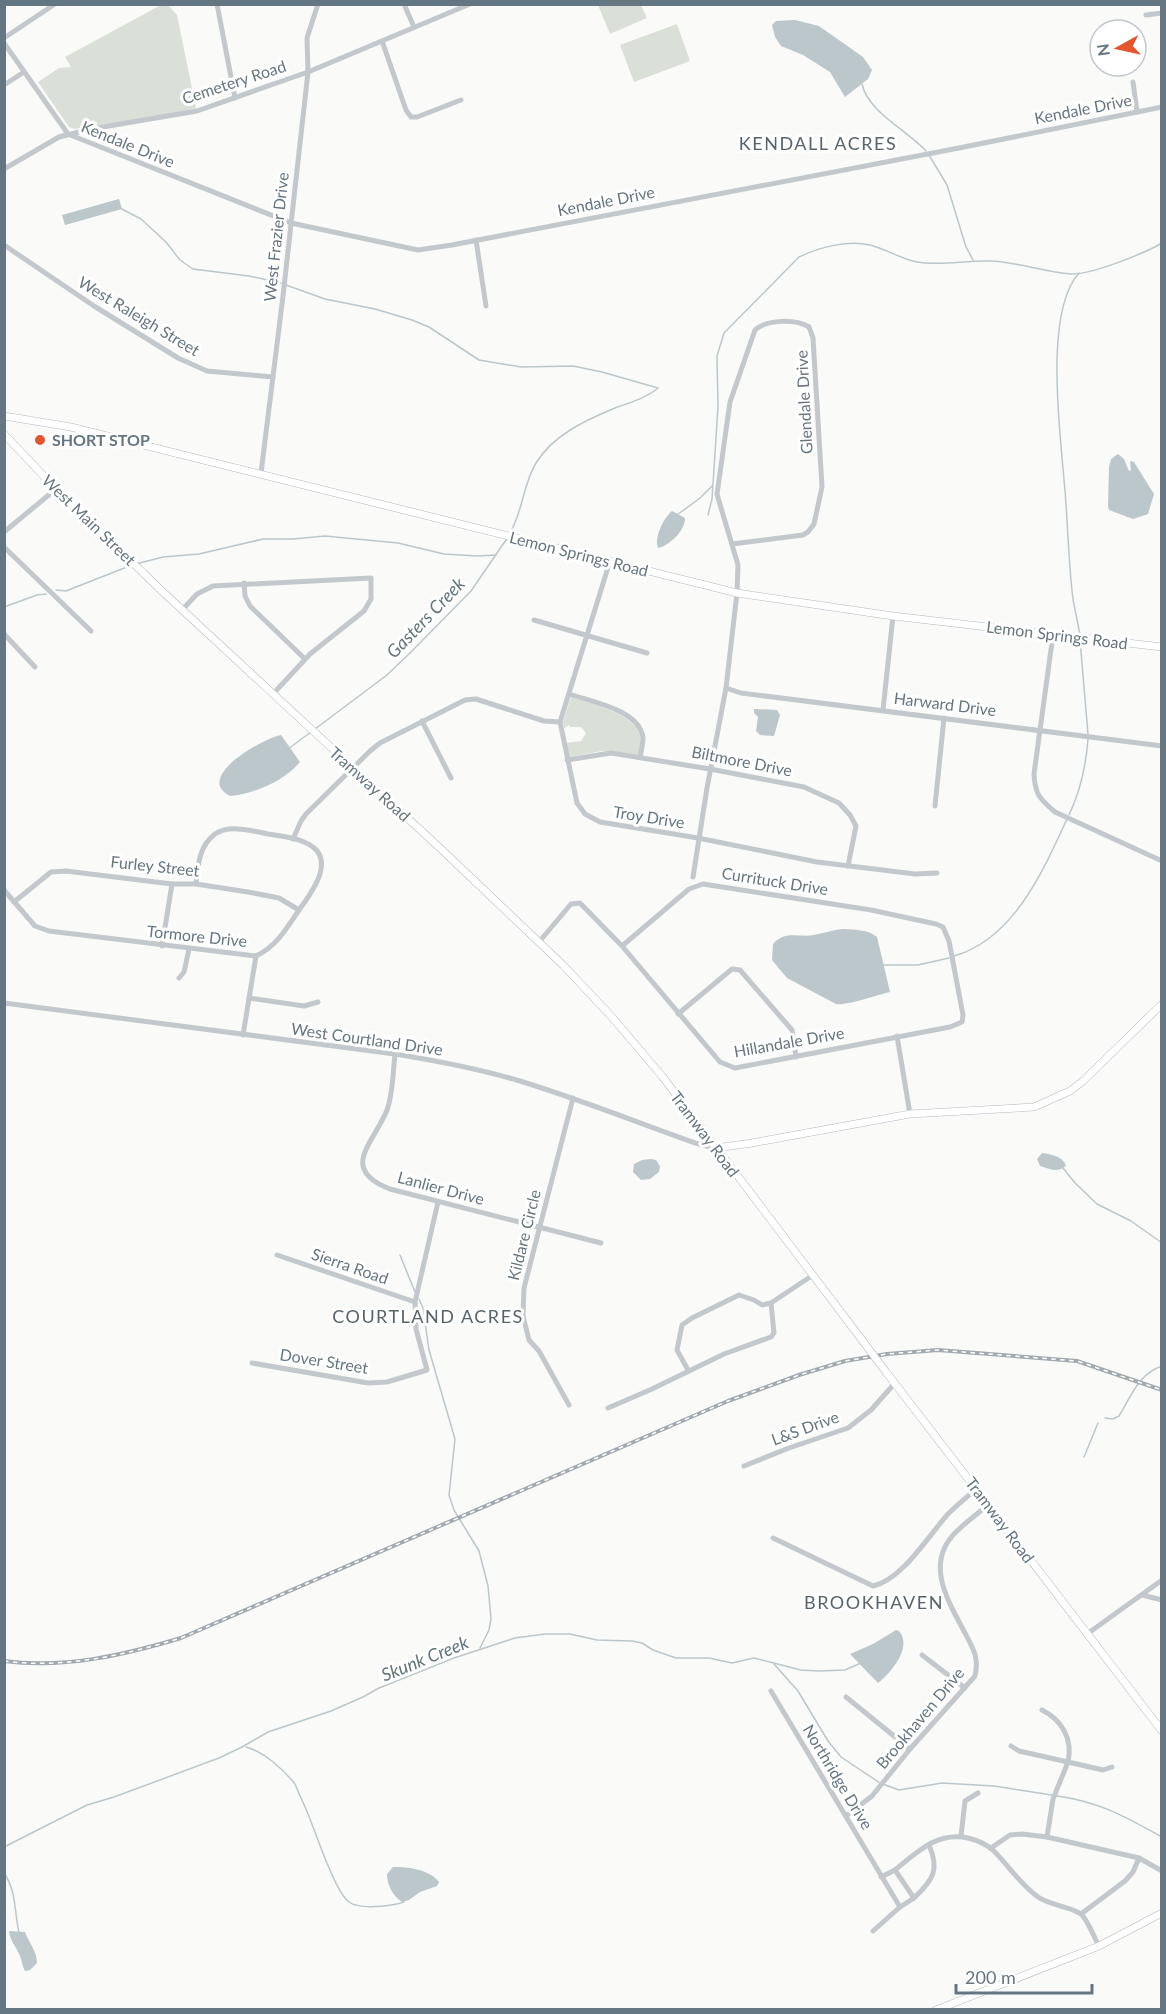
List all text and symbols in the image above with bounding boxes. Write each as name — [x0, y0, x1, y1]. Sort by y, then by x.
north arrow — [1088, 18, 1148, 78]
text: N — [1092, 43, 1113, 58]
street label: Cemetery Road — [180, 56, 288, 107]
street label: Kendale Drive — [1033, 90, 1133, 127]
street label: Kendale Drive — [79, 116, 178, 171]
district label: KENDALL ACRES — [739, 132, 897, 154]
street label: West Frazier Drive — [259, 171, 292, 303]
street label: Kendale Drive — [556, 182, 656, 219]
street label: West Raleigh Street — [75, 272, 204, 359]
street label: Glendale Drive — [791, 350, 816, 455]
place label: SHORT STOP — [52, 430, 150, 449]
marker: SHORT STOP — [33, 433, 47, 447]
street label: West Main Street — [39, 470, 140, 569]
street label: Lemon Springs Road — [508, 527, 650, 580]
water label: Gasters Creek — [381, 572, 469, 662]
street label: Lemon Springs Road — [985, 616, 1129, 653]
street label: Harward Drive — [893, 688, 997, 719]
street label: Biltmore Drive — [690, 741, 794, 780]
street label: Tramway Road — [326, 742, 415, 825]
street label: Troy Drive — [612, 801, 686, 832]
street label: Furley Street — [110, 851, 201, 880]
street label: Currituck Drive — [720, 863, 830, 898]
street label: Tormore Drive — [146, 921, 248, 950]
street label: West Courtland Drive — [290, 1018, 444, 1059]
street label: Hillandale Drive — [732, 1022, 846, 1061]
street label: Tramway Road — [667, 1087, 744, 1180]
street label: Lanlier Drive — [396, 1167, 487, 1208]
street label: Kildare Circle — [503, 1187, 544, 1282]
street label: Sierra Road — [309, 1244, 391, 1288]
district label: COURTLAND ACRES — [332, 1305, 524, 1327]
street label: Dover Street — [279, 1344, 370, 1377]
street label: L&S Drive — [768, 1407, 841, 1449]
street label: Tramway Road — [962, 1473, 1039, 1566]
district label: BROOKHAVEN — [804, 1591, 944, 1613]
water label: Skunk Creek — [378, 1630, 472, 1686]
street label: Brookhaven Drive — [872, 1663, 967, 1772]
street label: Northridge Drive — [800, 1721, 877, 1833]
scale bar — [956, 1957, 1092, 1995]
text: 200 m — [965, 1966, 1016, 1988]

